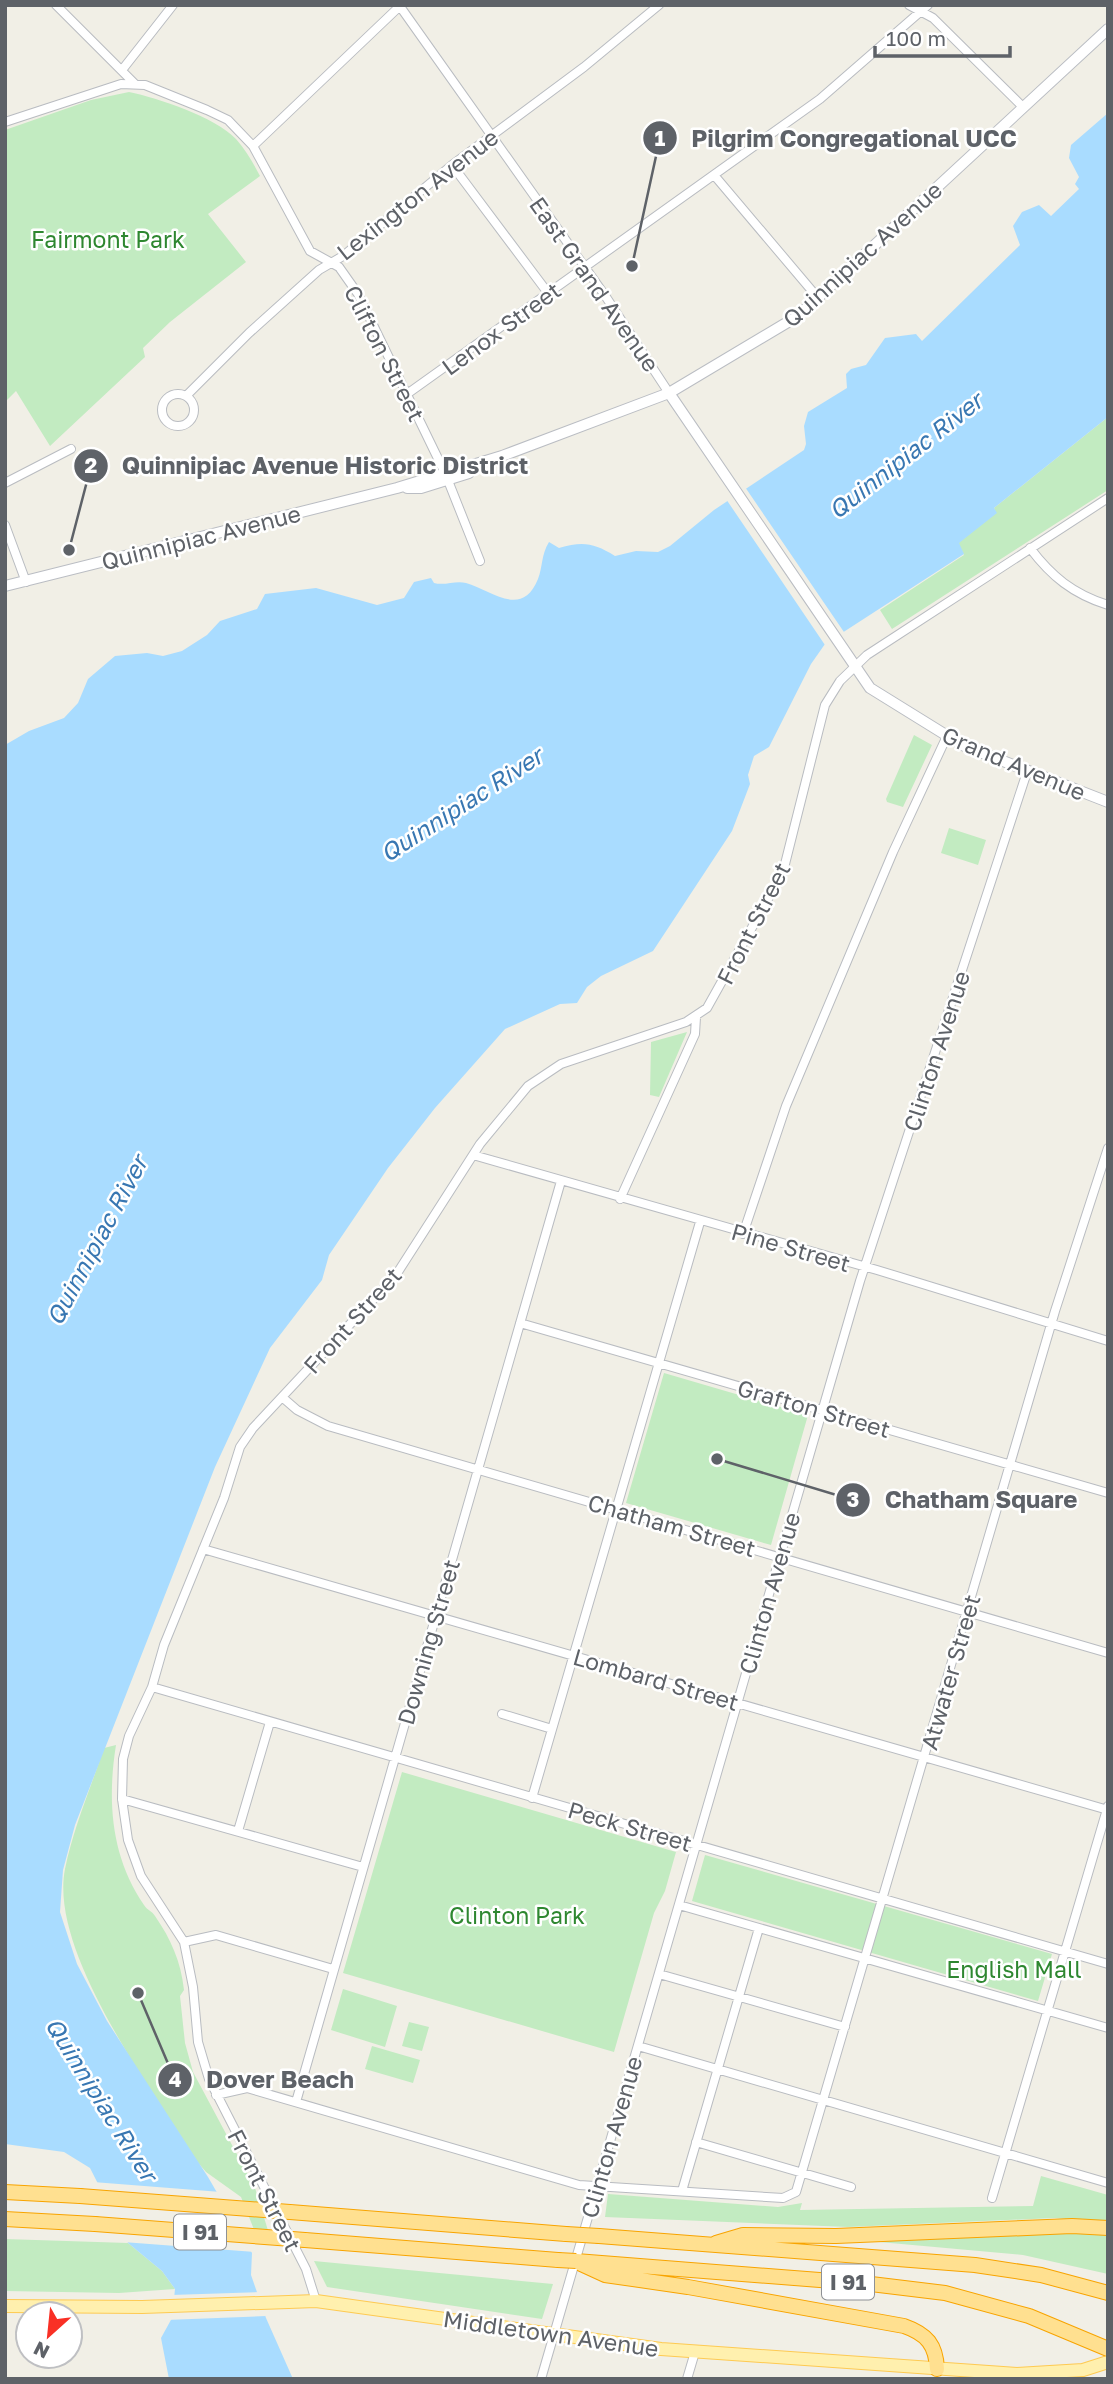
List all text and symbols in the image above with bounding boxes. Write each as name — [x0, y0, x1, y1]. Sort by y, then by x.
scale bar — [875, 14, 1010, 58]
text: 100 m — [886, 25, 946, 51]
callout: Pilgrim Congregational UCC — [642, 116, 1031, 161]
street label: Lexington Avenue — [331, 122, 503, 266]
text: Pilgrim Congregational UCC — [691, 123, 1017, 152]
text: 1 — [655, 125, 666, 151]
street label: Quinnipiac Avenue — [777, 175, 947, 333]
street label: East Grand Avenue — [524, 191, 666, 377]
park label: Fairmont Park — [31, 225, 185, 253]
street label: Lenox Street — [436, 275, 566, 381]
street label: Clifton Street — [339, 280, 431, 426]
water label: Quinnipiac River — [822, 384, 991, 524]
callout: Quinnipiac Avenue Historic District — [73, 443, 543, 488]
text: Quinnipiac Avenue Historic District — [122, 450, 528, 479]
text: 2 — [85, 452, 98, 478]
street label: Quinnipiac Avenue — [98, 499, 304, 575]
street label: Grand Avenue — [938, 720, 1090, 806]
water label: Quinnipiac River — [374, 739, 551, 867]
street label: Front Street — [710, 857, 796, 989]
street label: Clinton Avenue — [897, 967, 975, 1135]
water label: Quinnipiac River — [39, 1147, 155, 1330]
street label: Pine Street — [728, 1217, 854, 1277]
street label: Front Street — [297, 1261, 407, 1379]
street label: Grafton Street — [734, 1373, 894, 1443]
callout: Chatham Square — [835, 1477, 1091, 1522]
text: Chatham Square — [885, 1484, 1077, 1513]
text: 3 — [847, 1486, 859, 1512]
street label: Chatham Street — [585, 1488, 759, 1562]
street label: Clinton Avenue — [733, 1509, 805, 1677]
street label: Downing Street — [391, 1556, 465, 1728]
street label: Atwater Street — [914, 1591, 986, 1753]
street label: Lombard Street — [570, 1642, 742, 1716]
street label: Peck Street — [565, 1795, 695, 1857]
park label: Clinton Park — [449, 1901, 585, 1929]
park label: English Mall — [946, 1955, 1082, 1983]
water label: Quinnipiac River — [40, 2012, 166, 2189]
street label: Clinton Avenue — [575, 2053, 647, 2221]
callout: Dover Beach — [157, 2057, 368, 2102]
text: Dover Beach — [206, 2064, 354, 2093]
text: 4 — [168, 2066, 182, 2092]
street label: Front Street — [222, 2124, 308, 2256]
road number: I 91 — [174, 2214, 226, 2250]
road number: I 91 — [822, 2264, 874, 2300]
north arrow — [14, 2300, 84, 2370]
street label: Middletown Avenue — [442, 2304, 660, 2362]
text: N — [29, 2337, 53, 2364]

